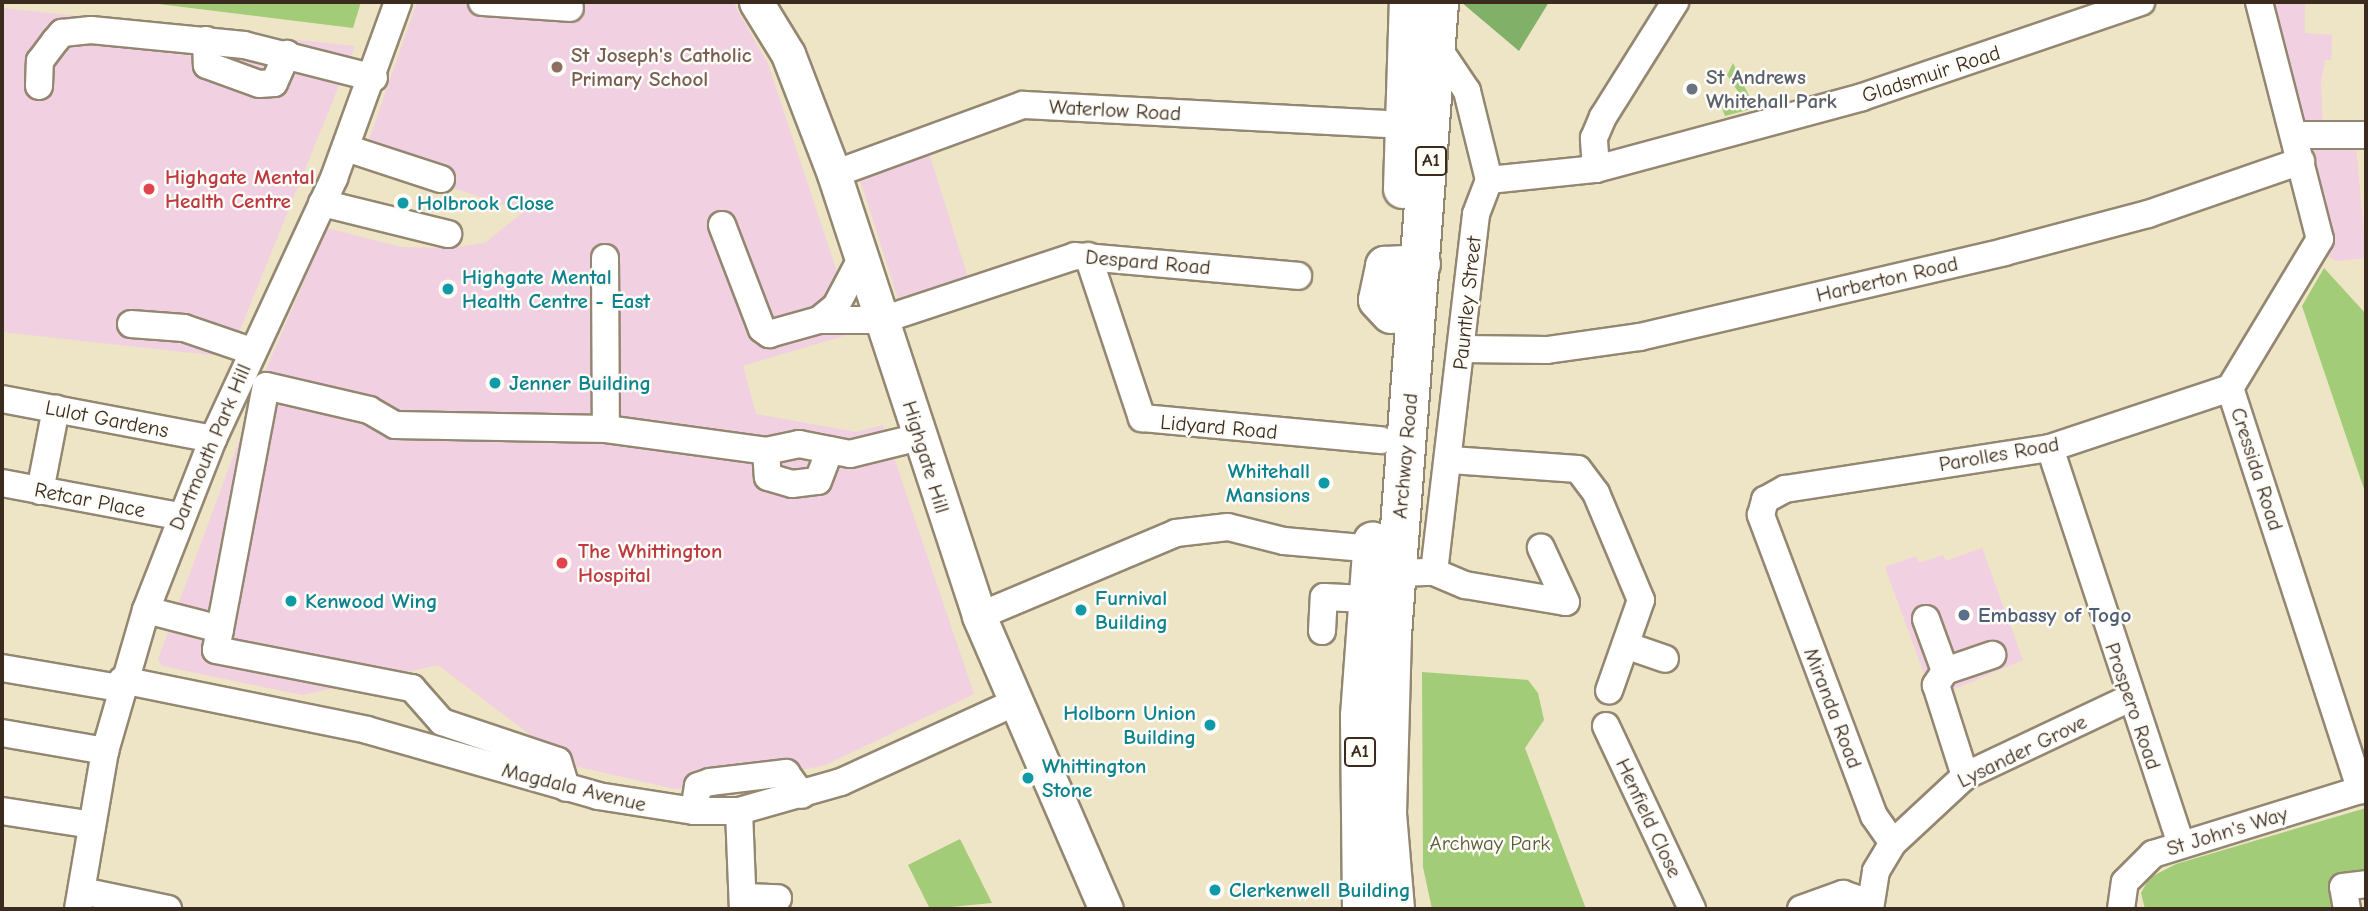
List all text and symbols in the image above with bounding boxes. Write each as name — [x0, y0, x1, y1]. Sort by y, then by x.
street label: Gladsmuir Road — [1859, 40, 2003, 108]
place label: St Joseph's Catholic Primary School — [571, 42, 752, 92]
marker: St Joseph's Catholic Primary School — [549, 59, 565, 75]
place label: St Andrews Whitehall Park — [1706, 64, 1837, 114]
marker: St Andrews Whitehall Park — [1684, 81, 1700, 97]
street label: Waterlow Road — [1048, 94, 1182, 126]
road number: A1 — [1414, 146, 1448, 176]
place label: Highgate Mental Health Centre — [165, 164, 315, 214]
marker: Highgate Mental Health Centre — [139, 179, 159, 199]
place label: Holbrook Close — [417, 190, 554, 216]
marker: Holbrook Close — [395, 195, 411, 211]
street label: Pauntley Street — [1447, 235, 1487, 371]
street label: Despard Road — [1084, 244, 1212, 280]
street label: Harberton Road — [1814, 250, 1960, 308]
place label: Highgate Mental Health Centre - East — [462, 264, 650, 314]
marker: Highgate Mental Health Centre - East — [440, 281, 456, 297]
street label: Dartmouth Park Hill — [164, 360, 256, 534]
place label: Jenner Building — [509, 370, 651, 396]
marker: Jenner Building — [487, 375, 503, 391]
street label: Archway Road — [1387, 392, 1423, 520]
street label: Lulot Gardens — [43, 395, 171, 443]
street label: Highgate Hill — [897, 398, 955, 516]
street label: Cressida Road — [2225, 404, 2289, 534]
street label: Lidyard Road — [1159, 409, 1279, 445]
street label: Parolles Road — [1937, 431, 2061, 477]
place label: Whitehall Mansions — [1226, 458, 1310, 508]
marker: Whitehall Mansions — [1316, 475, 1332, 491]
street label: Retcar Place — [32, 477, 148, 523]
place label: The Whittington Hospital — [578, 538, 722, 588]
marker: The Whittington Hospital — [552, 553, 572, 573]
place label: Furnival Building — [1095, 585, 1168, 635]
place label: Kenwood Wing — [305, 588, 438, 614]
marker: Kenwood Wing — [283, 593, 299, 609]
marker: Furnival Building — [1073, 602, 1089, 618]
place label: Embassy of Togo — [1978, 602, 2131, 628]
marker: Embassy of Togo — [1956, 607, 1972, 623]
street label: Prospero Road — [2100, 639, 2166, 773]
street label: Miranda Road — [1798, 644, 1868, 772]
place label: Holborn Union Building — [1063, 700, 1196, 750]
street label: Lysander Grove — [1953, 709, 2091, 793]
marker: Holborn Union Building — [1202, 717, 1218, 733]
road number: A1 — [1342, 736, 1378, 768]
place label: Whittington Stone — [1042, 753, 1146, 803]
street label: Henfield Close — [1610, 754, 1688, 882]
street label: Magdala Avenue — [499, 757, 649, 817]
marker: Whittington Stone — [1020, 770, 1036, 786]
street label: St John's Way — [2164, 801, 2290, 861]
park label: Archway Park — [1430, 830, 1550, 856]
place label: Clerkenwell Building — [1229, 877, 1410, 903]
marker: Clerkenwell Building — [1207, 882, 1223, 898]

